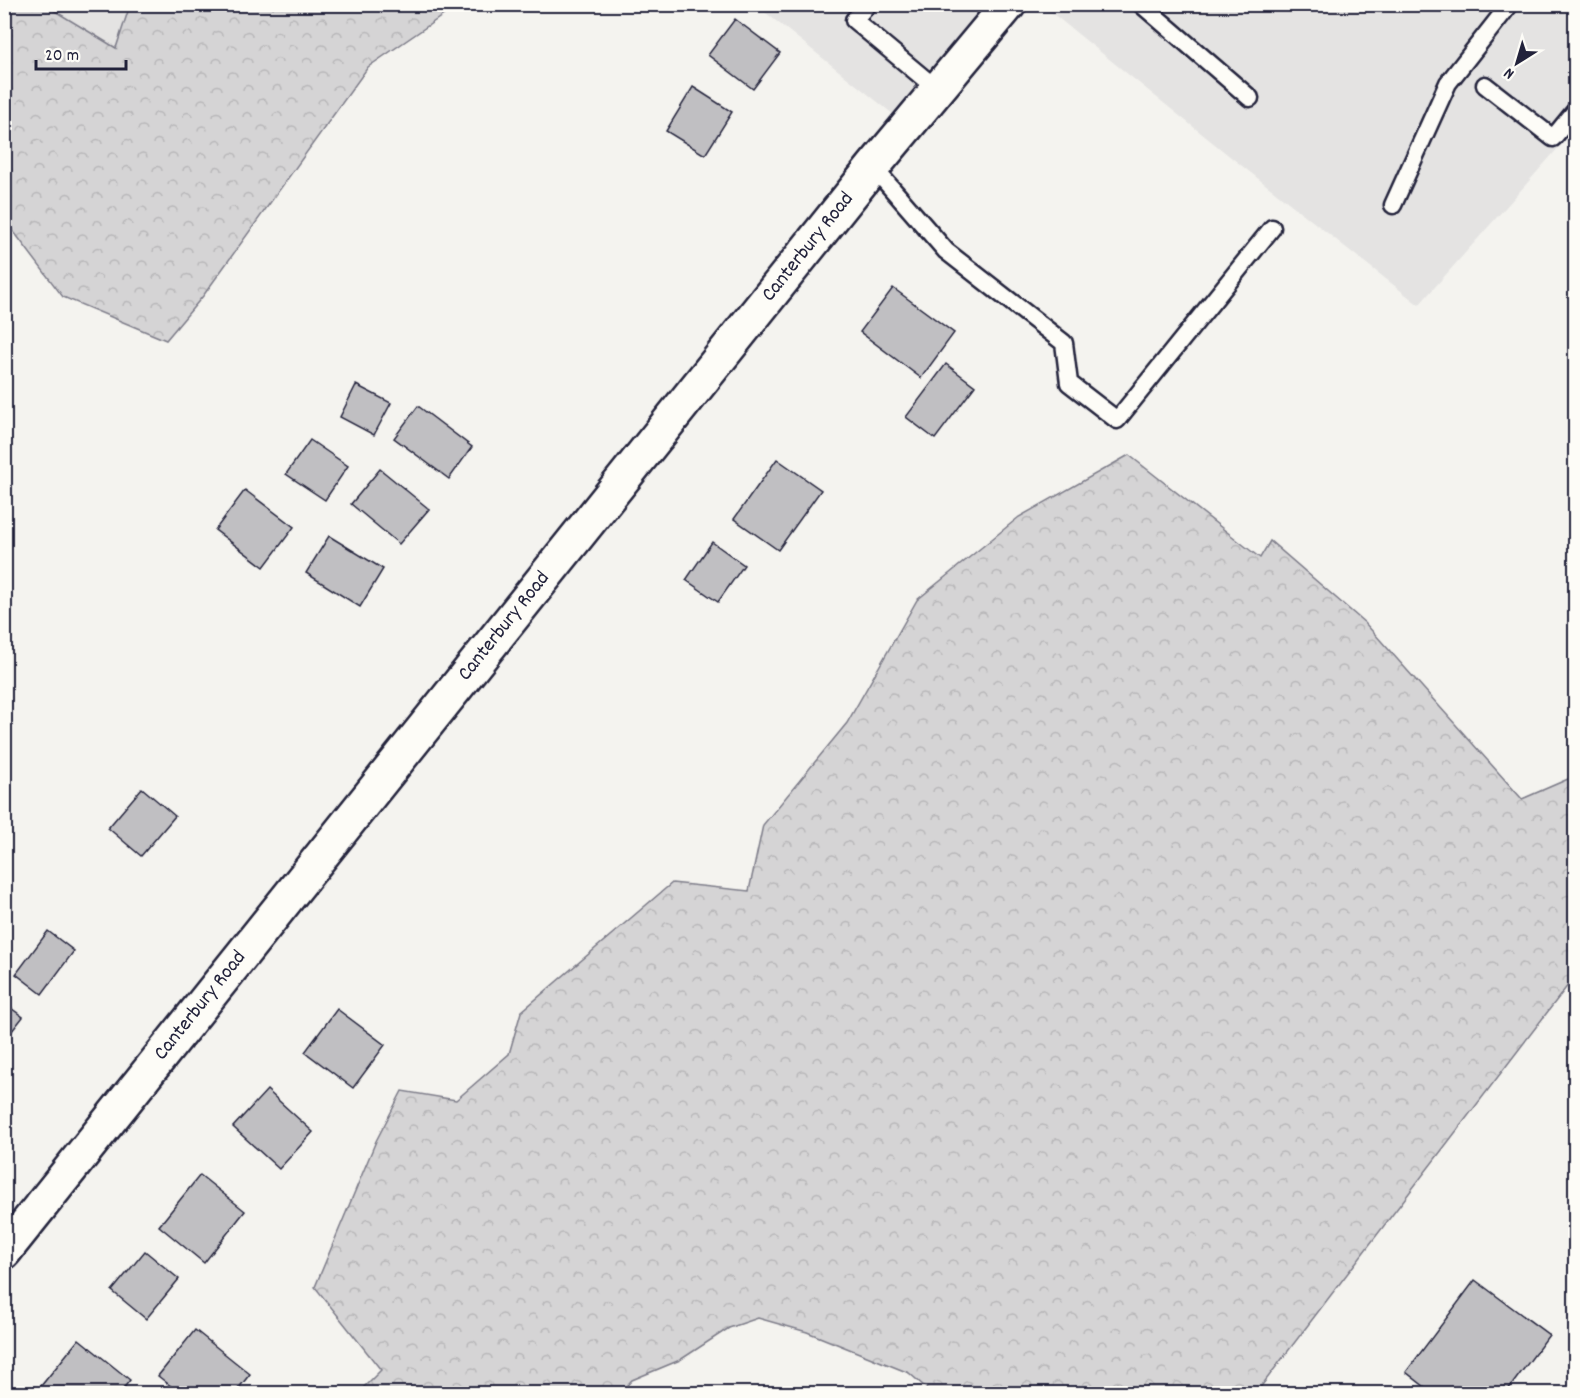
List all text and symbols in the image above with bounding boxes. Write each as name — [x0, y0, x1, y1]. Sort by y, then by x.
scale bar — [36, 33, 126, 71]
north arrow — [1487, 33, 1547, 93]
text: 20 m — [45, 44, 79, 69]
text: N — [1499, 61, 1520, 85]
street label: Canterbury Road — [755, 186, 862, 309]
street label: Canterbury Road — [451, 565, 558, 688]
street label: Canterbury Road — [148, 945, 254, 1068]

